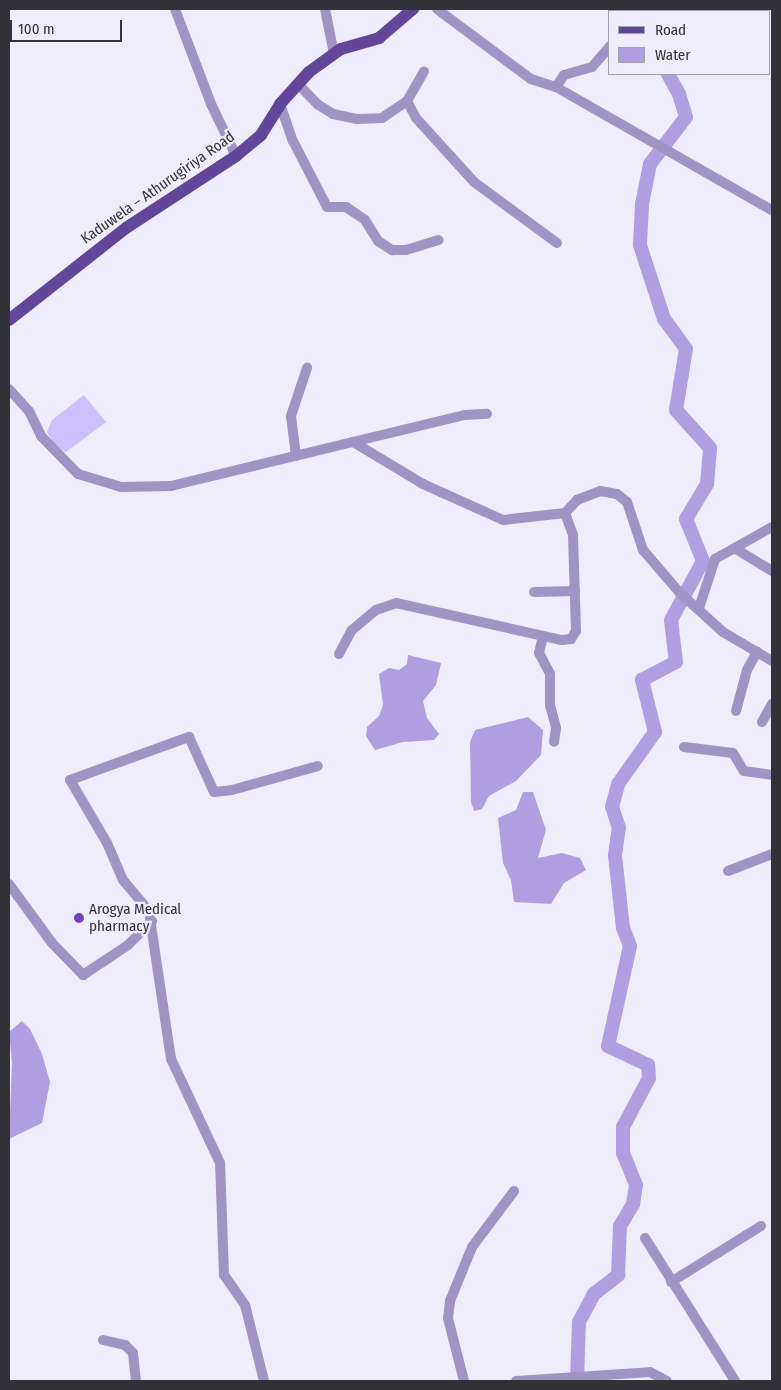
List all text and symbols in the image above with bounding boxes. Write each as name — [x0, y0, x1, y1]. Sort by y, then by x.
scale bar — [12, 10, 125, 42]
legend — [608, 10, 771, 75]
text: 100 m — [18, 20, 55, 38]
text: Road — [655, 21, 686, 39]
text: Water — [655, 46, 690, 64]
street label: Kaduwela – Athurugiriya Road — [78, 128, 238, 248]
place label: Arogya Medical pharmacy — [89, 900, 181, 935]
marker: Arogya Medical pharmacy — [73, 912, 85, 924]

